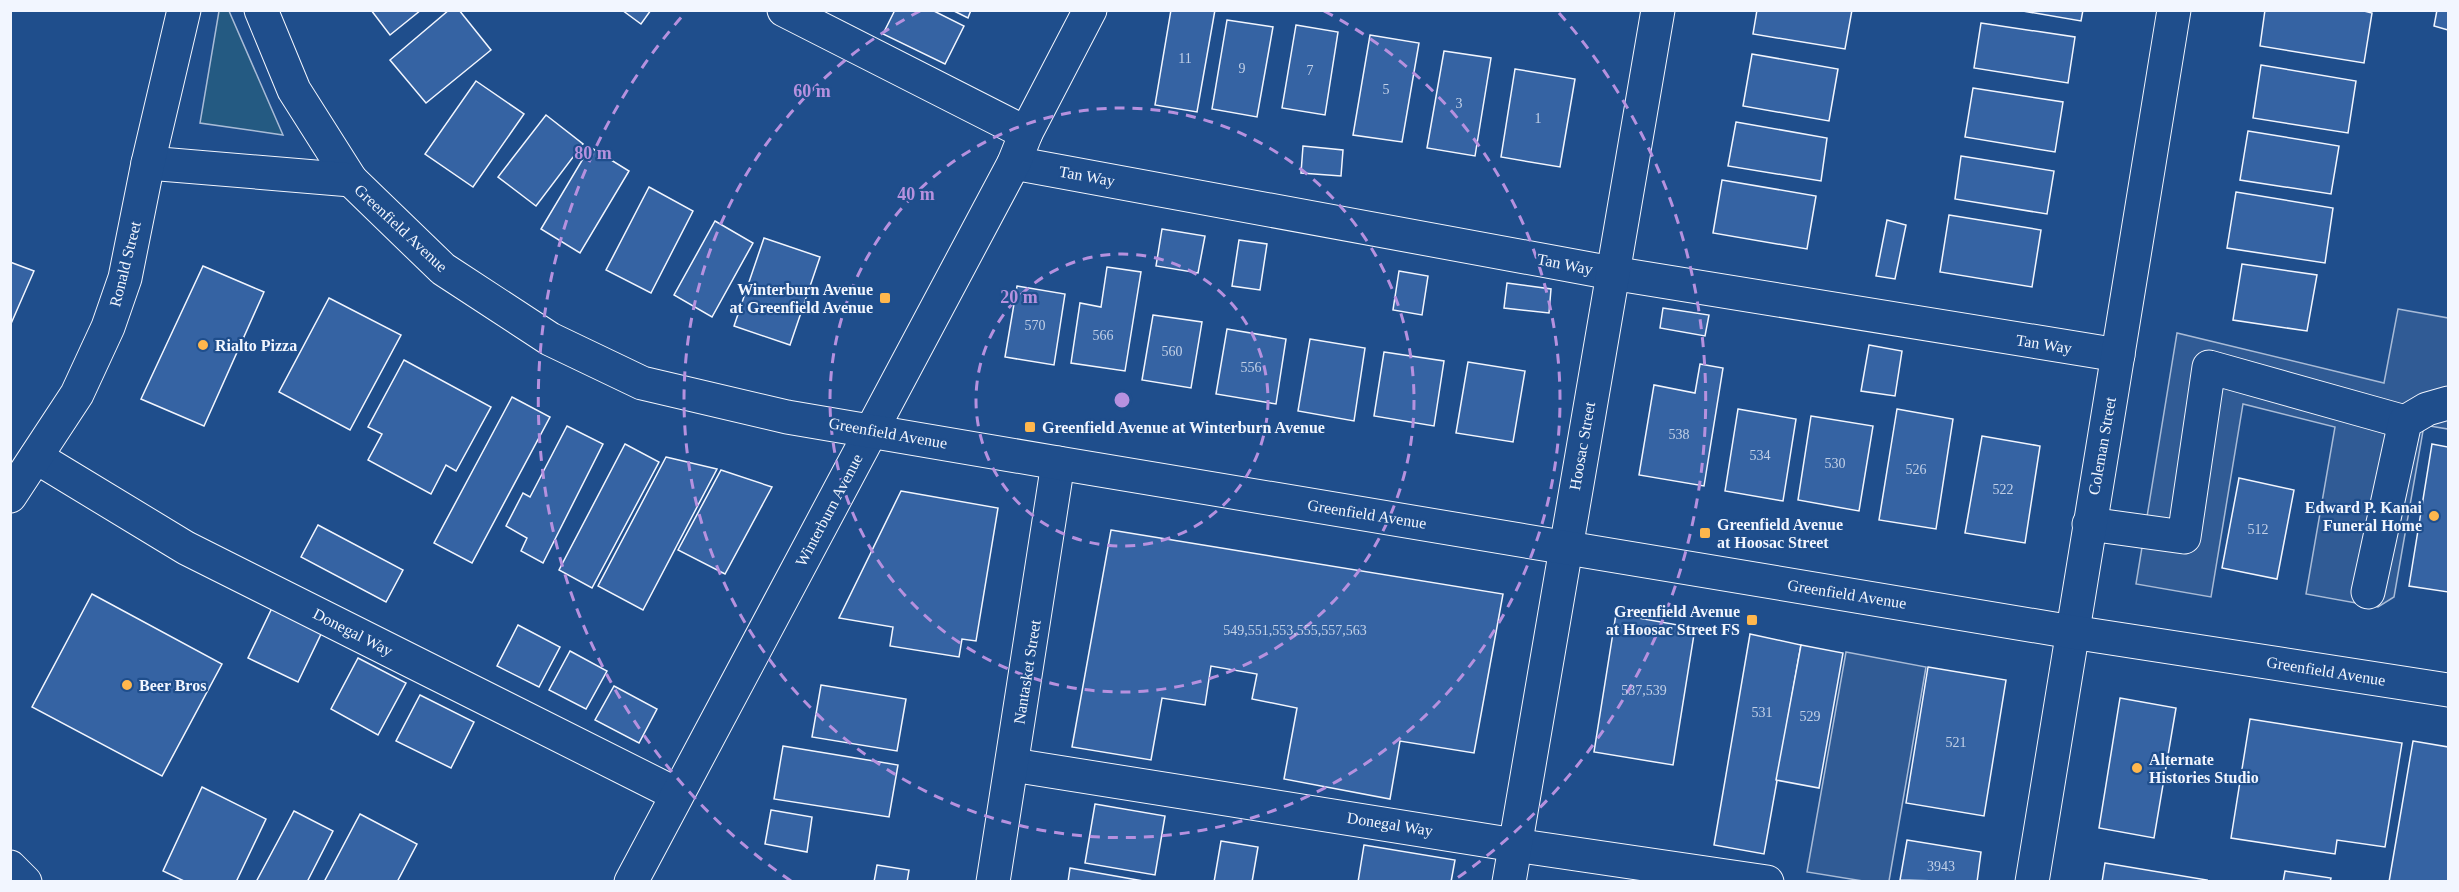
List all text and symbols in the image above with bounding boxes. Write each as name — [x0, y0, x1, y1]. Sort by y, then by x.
house number: 11 — [1178, 51, 1192, 66]
house number: 9 — [1239, 61, 1246, 76]
house number: 7 — [1307, 63, 1314, 78]
text: 60 m — [793, 81, 831, 101]
house number: 5 — [1383, 82, 1390, 97]
house number: 3 — [1456, 96, 1463, 111]
house number: 1 — [1535, 111, 1542, 126]
text: 80 m — [574, 143, 612, 163]
street label: Tan Way — [1058, 163, 1116, 190]
street label: Greenfield Avenue — [351, 181, 451, 275]
text: 40 m — [897, 184, 935, 204]
street label: Ronald Street — [106, 219, 144, 309]
street label: Tan Way — [1536, 250, 1594, 279]
place label: Winterburn Avenue at Greenfield Avenue — [730, 281, 873, 316]
text: 20 m — [1000, 287, 1038, 307]
marker: Winterburn Avenue at Greenfield Avenue — [878, 291, 892, 305]
house number: 570 — [1025, 318, 1046, 333]
house number: 566 — [1093, 328, 1114, 343]
street label: Tan Way — [2015, 331, 2073, 358]
place label: Rialto Pizza — [215, 337, 297, 354]
marker: Rialto Pizza — [196, 338, 210, 352]
house number: 560 — [1162, 344, 1183, 359]
house number: 556 — [1241, 360, 1262, 375]
centre of rings — [1112, 390, 1132, 410]
street label: Coleman Street — [2085, 395, 2119, 496]
street label: Hoosac Street — [1566, 400, 1598, 491]
street label: Greenfield Avenue — [827, 414, 949, 452]
place label: Greenfield Avenue at Winterburn Avenue — [1042, 419, 1325, 436]
marker: Greenfield Avenue at Winterburn Avenue — [1023, 420, 1037, 434]
house number: 538 — [1669, 427, 1690, 442]
house number: 534 — [1750, 448, 1771, 463]
street label: Winterburn Avenue — [792, 451, 866, 569]
house number: 530 — [1825, 456, 1846, 471]
house number: 526 — [1906, 462, 1927, 477]
house number: 522 — [1993, 482, 2014, 497]
street label: Greenfield Avenue — [1306, 496, 1428, 532]
place label: Edward P. Kanai Funeral Home — [2305, 499, 2423, 534]
marker: Edward P. Kanai Funeral Home — [2427, 509, 2441, 523]
place label: Greenfield Avenue at Hoosac Street — [1717, 516, 1843, 551]
house number: 512 — [2248, 522, 2269, 537]
marker: Greenfield Avenue at Hoosac Street — [1698, 526, 1712, 540]
street label: Greenfield Avenue — [1786, 576, 1908, 612]
place label: Greenfield Avenue at Hoosac Street FS — [1606, 603, 1740, 638]
street label: Donegal Way — [310, 605, 396, 660]
marker: Greenfield Avenue at Hoosac Street FS — [1745, 613, 1759, 627]
street label: Nantasket Street — [1010, 618, 1044, 725]
house number: 549,551,553,555,557,563 — [1223, 623, 1367, 638]
street label: Greenfield Avenue — [2265, 653, 2387, 689]
place label: Beer Bros — [139, 677, 206, 694]
marker: Beer Bros — [120, 678, 134, 692]
house number: 537,539 — [1621, 683, 1667, 698]
house number: 531 — [1752, 705, 1773, 720]
house number: 529 — [1800, 709, 1821, 724]
house number: 521 — [1946, 735, 1967, 750]
place label: Alternate Histories Studio — [2149, 751, 2259, 786]
marker: Alternate Histories Studio — [2130, 761, 2144, 775]
street label: Donegal Way — [1346, 809, 1434, 840]
house number: 3943 — [1927, 859, 1955, 874]

